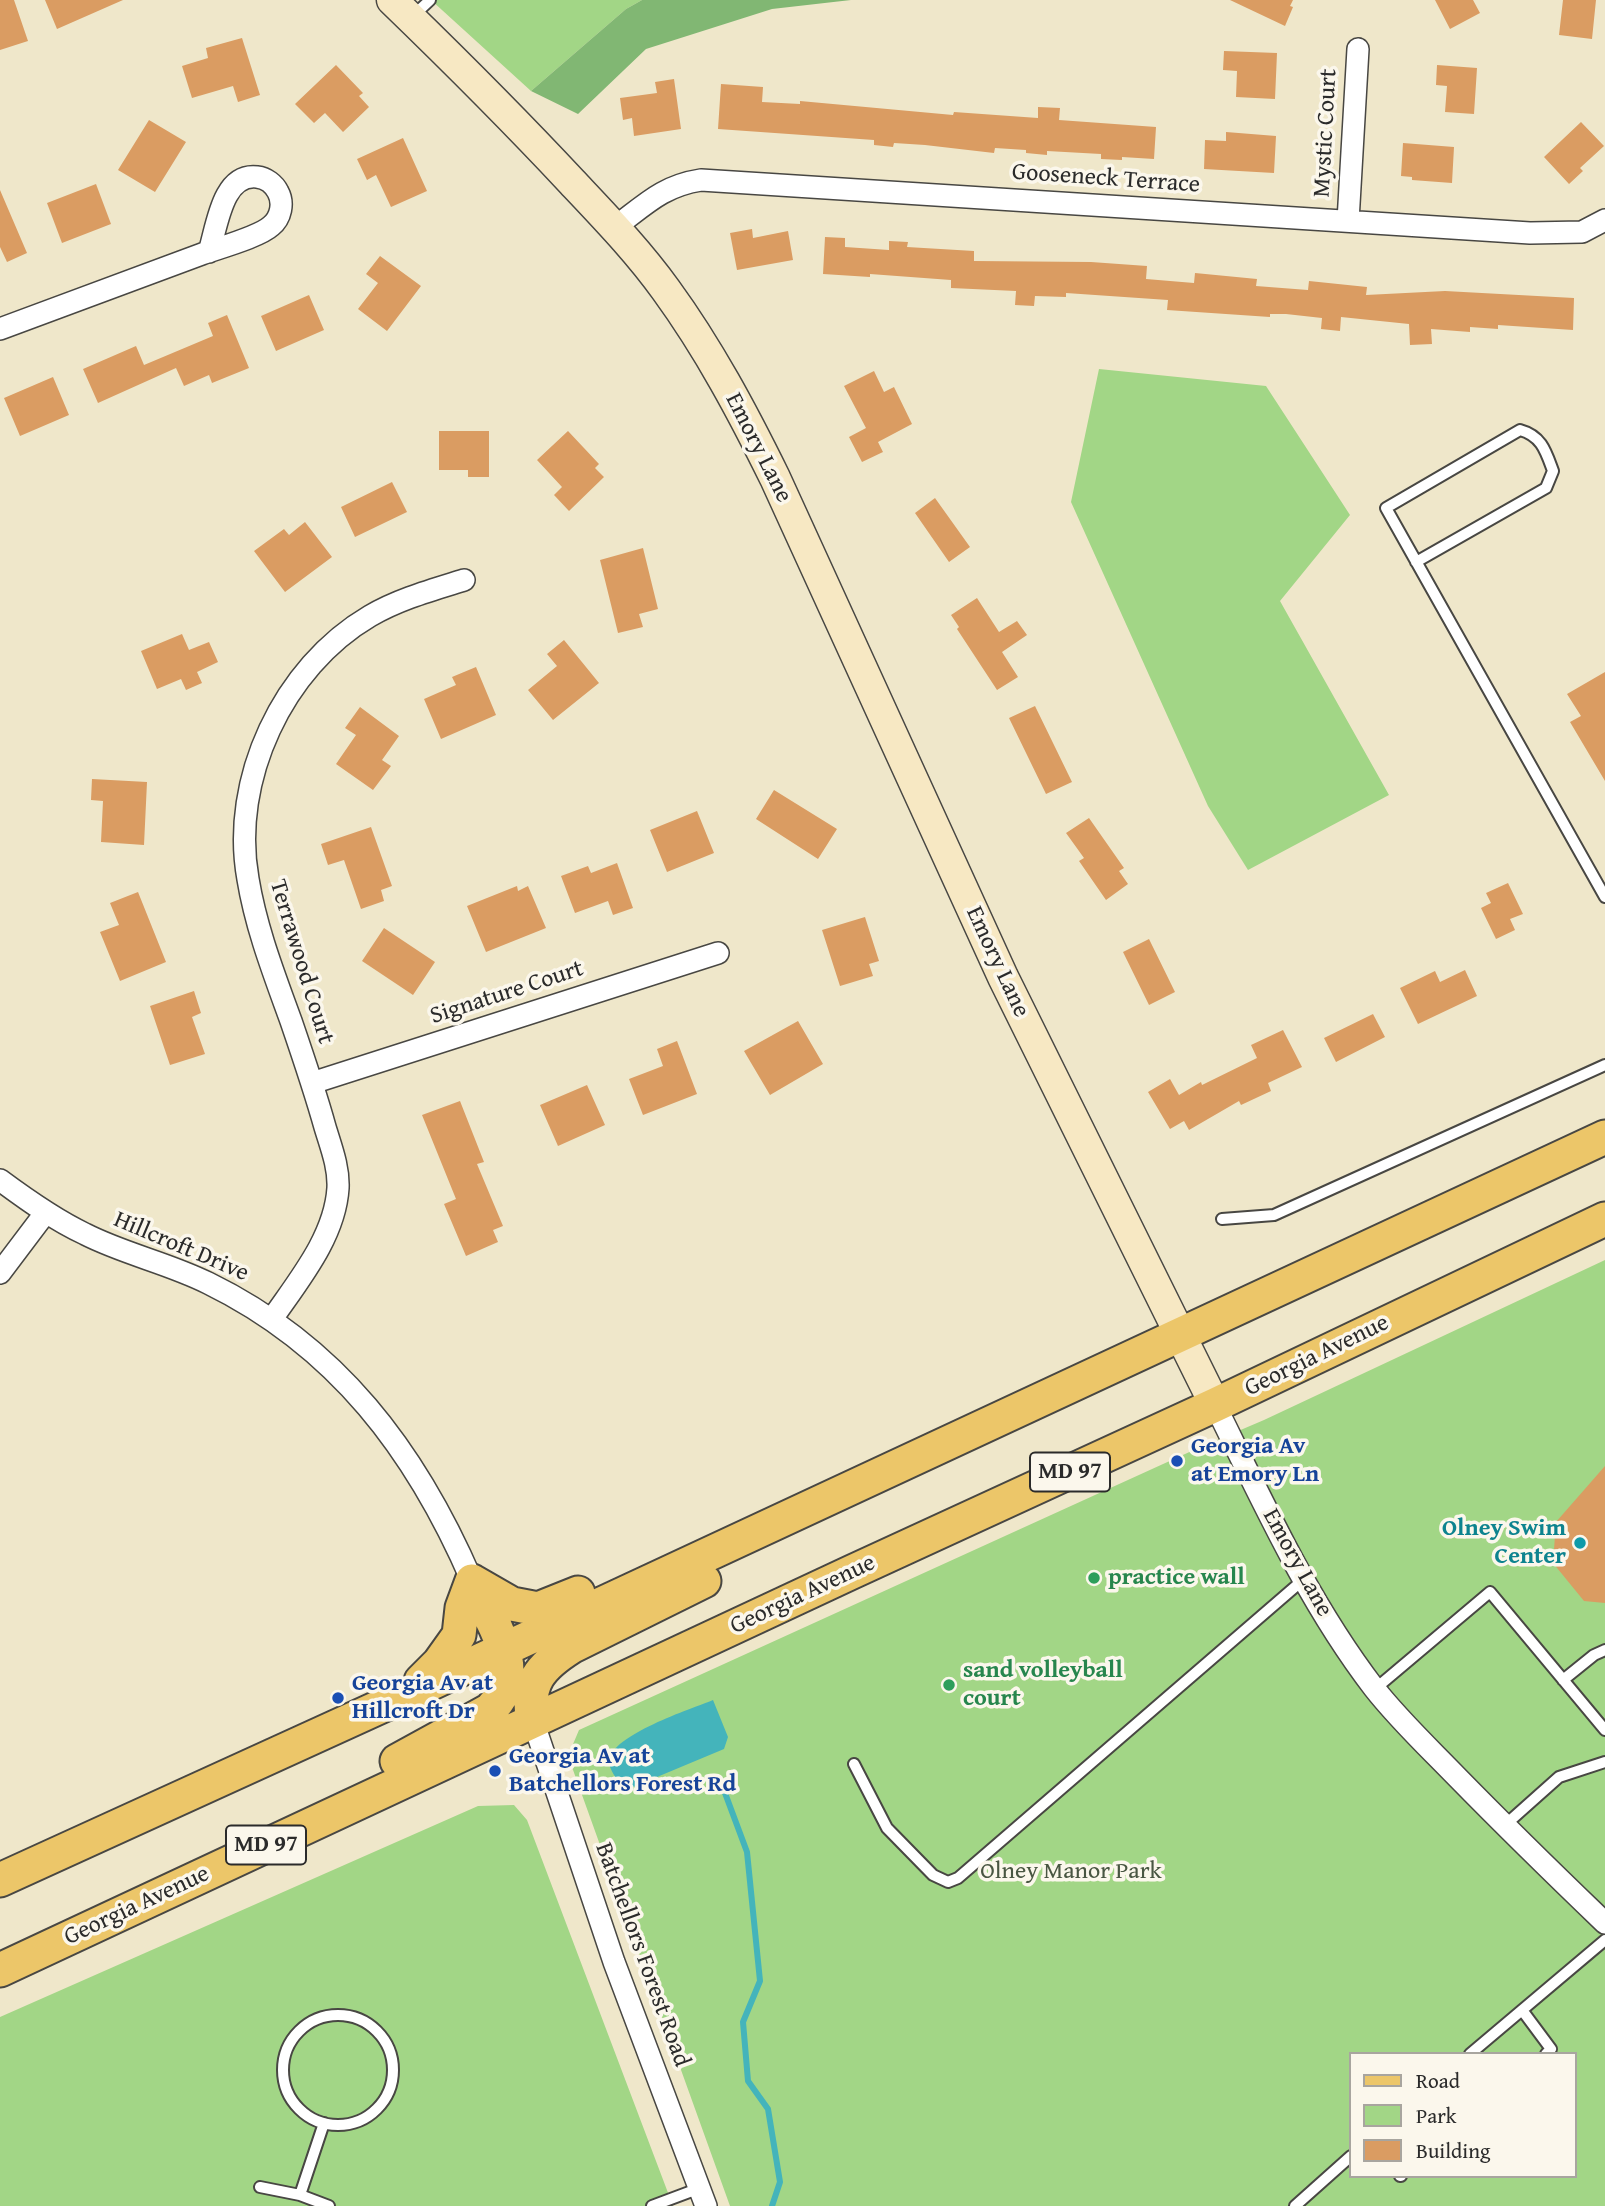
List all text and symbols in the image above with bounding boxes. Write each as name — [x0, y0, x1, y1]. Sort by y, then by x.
street label: Mystic Court — [1308, 68, 1344, 198]
street label: Gooseneck Terrace — [1011, 158, 1201, 200]
street label: Emory Lane — [718, 388, 798, 508]
street label: Terrawood Court — [262, 876, 340, 1048]
street label: Emory Lane — [959, 902, 1035, 1022]
street label: Signature Court — [427, 955, 587, 1031]
street label: Hillcroft Drive — [109, 1206, 253, 1288]
street label: Georgia Avenue — [1240, 1309, 1394, 1403]
place label: Georgia Av at Emory Ln — [1191, 1433, 1319, 1489]
road number: MD 97 — [1030, 1452, 1110, 1492]
marker: Georgia Av at Emory Ln — [1169, 1453, 1185, 1469]
street label: Emory Lane — [1256, 1504, 1338, 1622]
place label: Olney Swim Center — [1442, 1515, 1566, 1571]
marker: Olney Swim Center — [1572, 1535, 1588, 1551]
street label: Georgia Avenue — [726, 1549, 880, 1641]
place label: practice wall — [1108, 1564, 1245, 1592]
marker: practice wall — [1086, 1570, 1102, 1586]
place label: sand volleyball court — [963, 1657, 1123, 1713]
place label: Georgia Av at Hillcroft Dr — [352, 1670, 493, 1726]
marker: sand volleyball court — [941, 1677, 957, 1693]
marker: Georgia Av at Hillcroft Dr — [330, 1690, 346, 1706]
place label: Georgia Av at Batchellors Forest Rd — [509, 1743, 736, 1799]
marker: Georgia Av at Batchellors Forest Rd — [487, 1763, 503, 1779]
road number: MD 97 — [226, 1826, 306, 1864]
street label: Batchellors Forest Road — [588, 1839, 696, 2071]
park label: Olney Manor Park — [980, 1858, 1162, 1886]
street label: Georgia Avenue — [60, 1860, 214, 1952]
legend — [1350, 2052, 1577, 2178]
text: Road — [1416, 2065, 1460, 2096]
text: Park — [1416, 2100, 1457, 2131]
text: Building — [1416, 2135, 1490, 2166]

